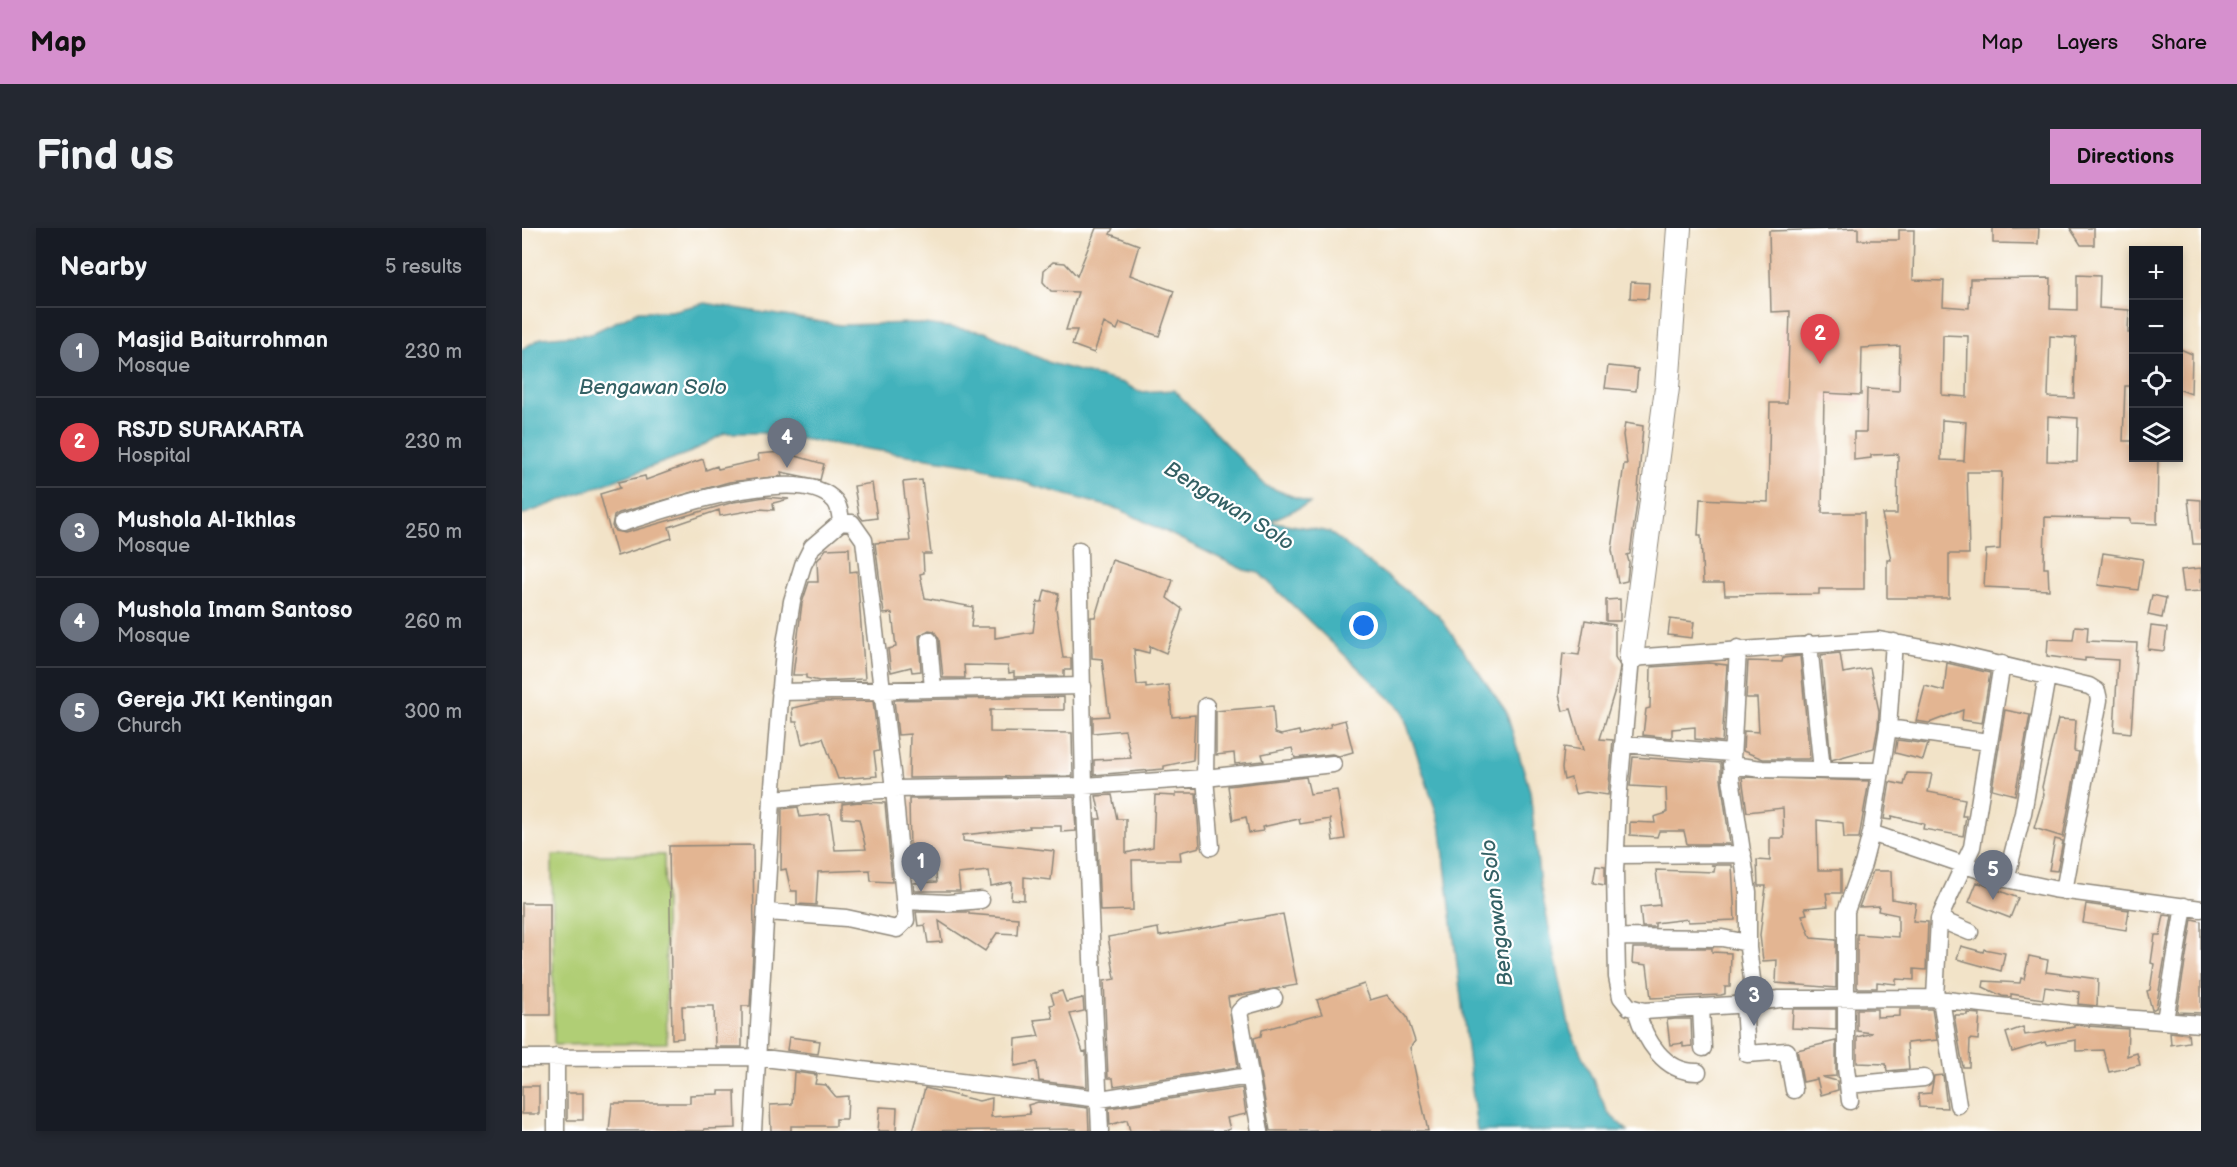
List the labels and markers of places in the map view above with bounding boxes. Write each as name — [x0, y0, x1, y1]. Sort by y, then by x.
pin: 2 — [1800, 314, 1840, 364]
pin: 4 — [768, 418, 806, 468]
pin: 1 — [902, 842, 940, 892]
pin: 5 — [1974, 850, 2012, 900]
pin: 3 — [1734, 976, 1774, 1026]

